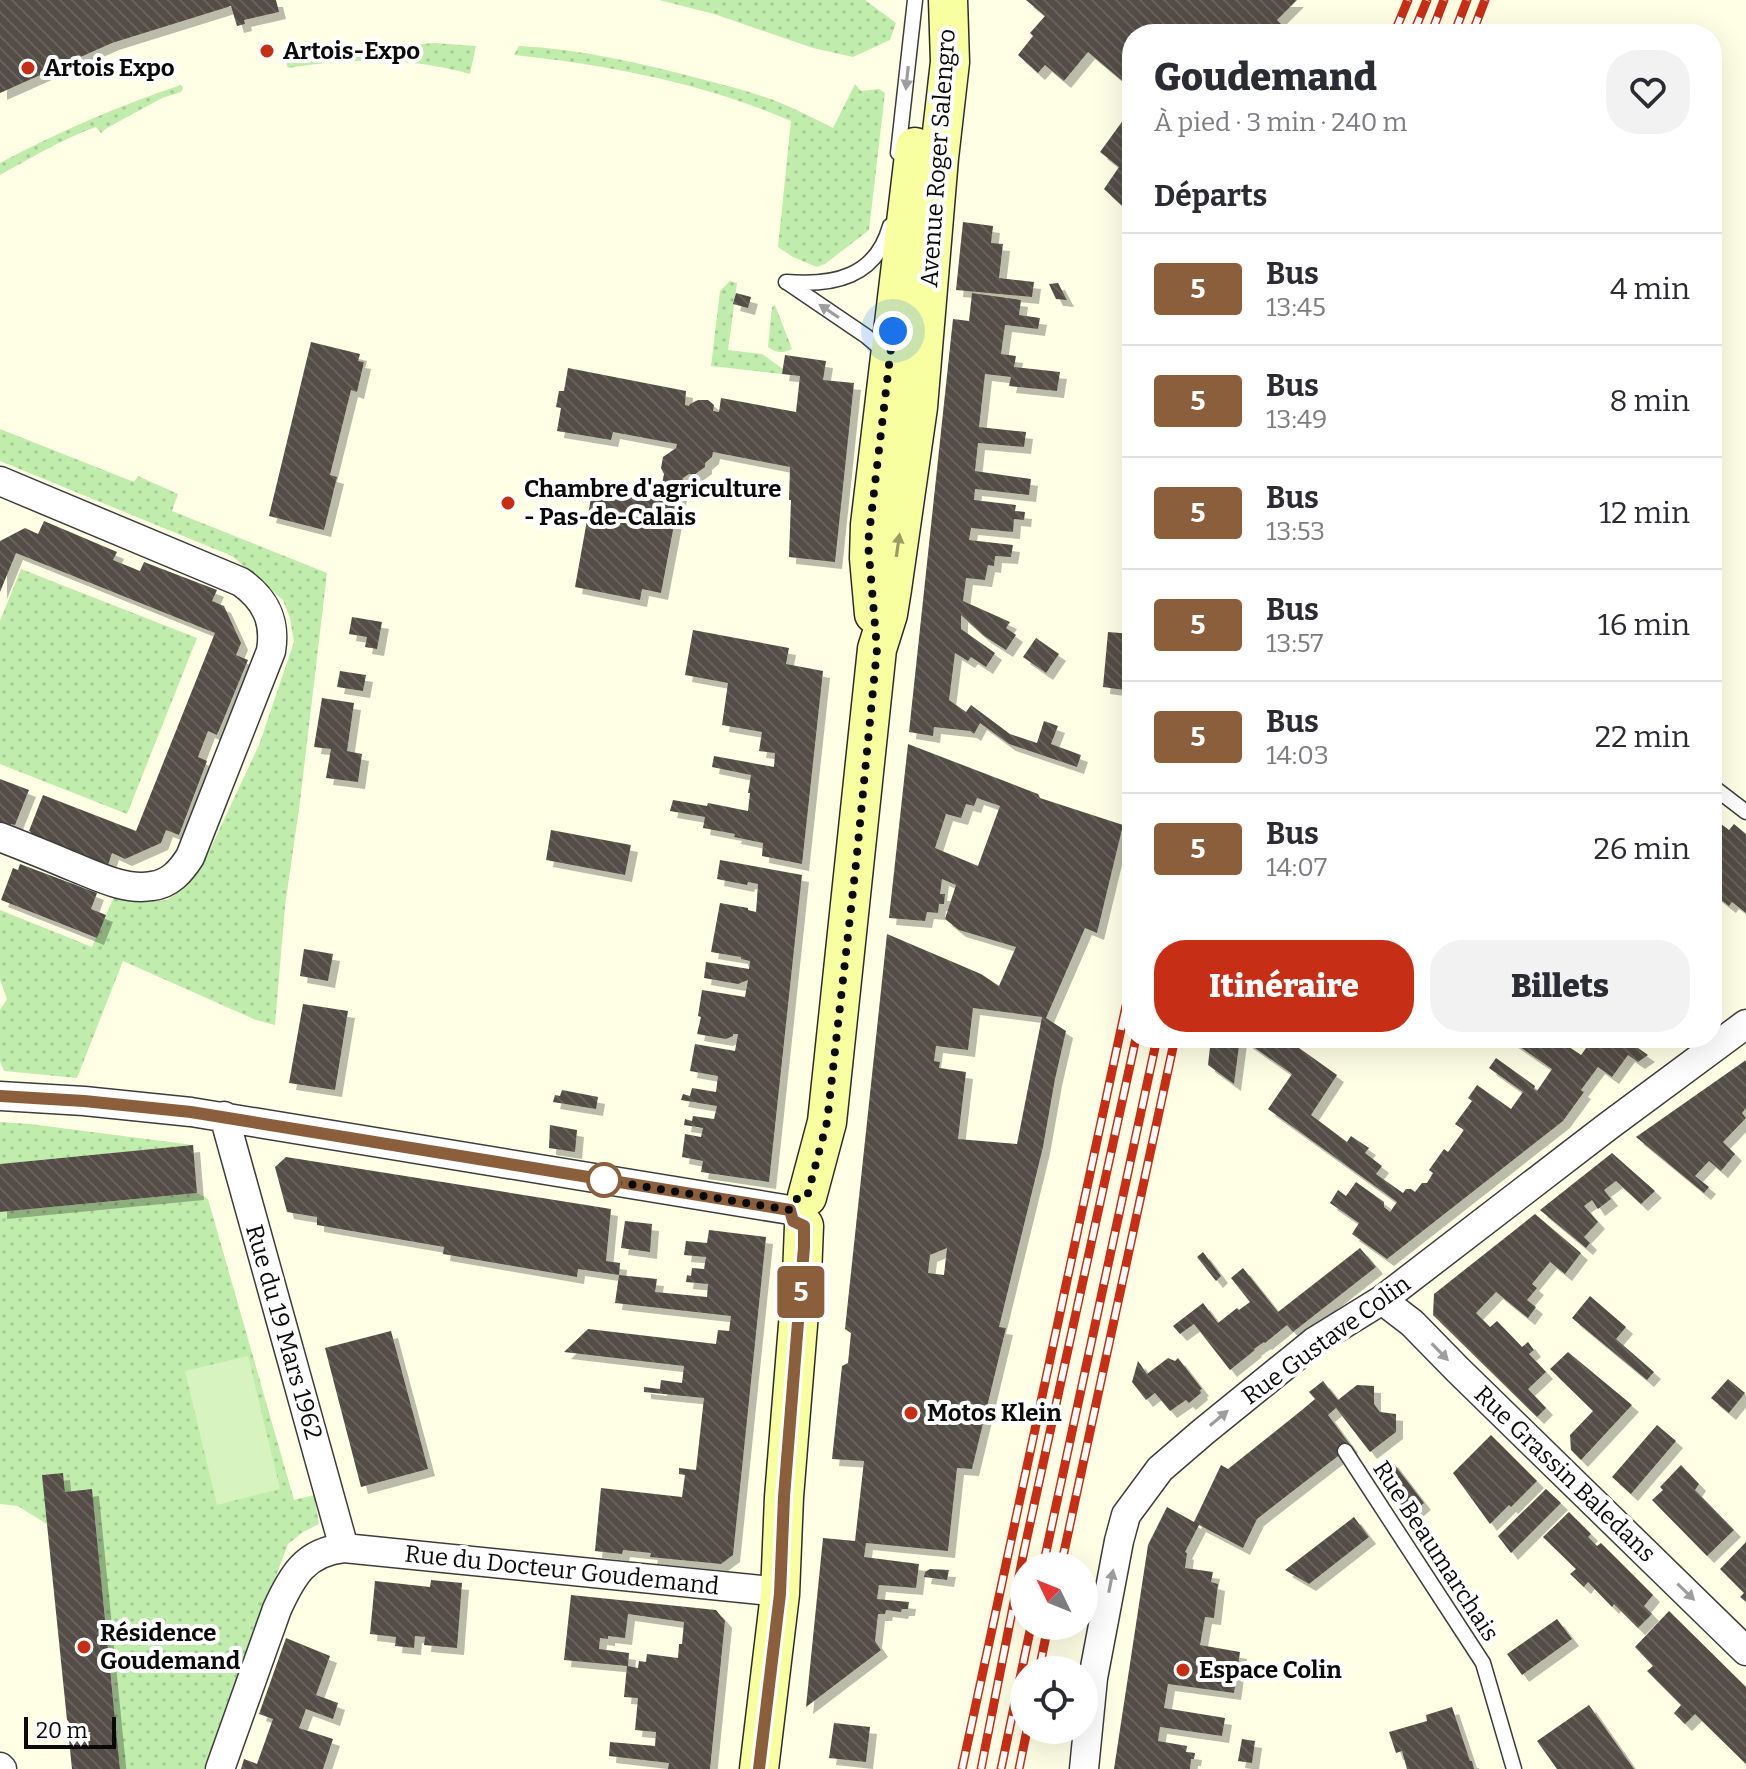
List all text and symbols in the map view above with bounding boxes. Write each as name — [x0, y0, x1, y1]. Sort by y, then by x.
street label: Avenue Roger Salengro — [915, 28, 961, 288]
place label: Artois-Expo — [283, 37, 420, 65]
marker: Artois-Expo — [258, 42, 276, 60]
button: heart — [1606, 50, 1690, 134]
place label: Artois Expo — [44, 54, 175, 82]
text: Goudemand — [1154, 54, 1377, 100]
marker: Artois Expo — [19, 59, 37, 77]
one-way arrow — [900, 66, 913, 91]
text: À pied · 3 min · 240 m — [1154, 107, 1407, 138]
text: Départs — [1154, 178, 1267, 214]
text: Bus — [1266, 256, 1319, 292]
text: 4 min — [1610, 271, 1690, 307]
text: 5 — [1190, 272, 1206, 305]
text: 13:45 — [1266, 292, 1326, 323]
one-way arrow — [819, 304, 840, 319]
your location — [873, 311, 913, 351]
text: Bus — [1266, 368, 1319, 404]
text: 8 min — [1609, 383, 1690, 419]
text: 5 — [1190, 384, 1206, 417]
text: 13:49 — [1266, 404, 1327, 435]
place label: Chambre d'agriculture - Pas-de-Calais — [524, 475, 781, 531]
text: Bus — [1266, 480, 1319, 516]
marker: Chambre d'agriculture - Pas-de-Calais — [499, 494, 517, 512]
text: 12 min — [1599, 495, 1690, 531]
text: 5 — [1190, 496, 1206, 529]
text: 13:53 — [1266, 516, 1325, 547]
one-way arrow — [892, 532, 905, 557]
text: Bus — [1266, 592, 1319, 628]
text: 16 min — [1598, 607, 1690, 643]
text: 5 — [1190, 608, 1206, 641]
text: 13:57 — [1266, 628, 1323, 659]
text: Bus — [1266, 704, 1319, 740]
text: 22 min — [1595, 719, 1690, 755]
text: 5 — [1190, 720, 1206, 753]
text: 14:03 — [1266, 740, 1329, 771]
text: Bus — [1266, 816, 1319, 852]
text: 26 min — [1594, 831, 1690, 867]
text: 5 — [1190, 832, 1206, 865]
text: 14:07 — [1266, 852, 1327, 883]
button: Itinéraire — [1154, 940, 1414, 1032]
button: Billets — [1430, 940, 1690, 1032]
unlabelled marker — [587, 1163, 621, 1197]
street label: Rue du 19 Mars 1962 — [240, 1221, 328, 1443]
line badge: 5 — [775, 1266, 827, 1318]
street label: Rue Gustave Colin — [1236, 1270, 1416, 1410]
text: 5 — [793, 1275, 809, 1308]
one-way arrow — [1430, 1342, 1449, 1361]
street label: Rue Grassin Baledans — [1469, 1380, 1661, 1568]
place label: Motos Klein — [927, 1399, 1062, 1427]
marker: Motos Klein — [902, 1404, 920, 1422]
one-way arrow — [1209, 1410, 1229, 1427]
street label: Rue Beaumarchais — [1367, 1456, 1505, 1646]
street label: Rue du Docteur Goudemand — [403, 1540, 721, 1600]
north arrow — [1010, 1552, 1098, 1640]
map controls — [1010, 1552, 1098, 1744]
one-way arrow — [1105, 1568, 1118, 1593]
one-way arrow — [1676, 1583, 1695, 1601]
place label: Résidence Goudemand — [100, 1619, 241, 1675]
marker: Résidence Goudemand — [75, 1638, 93, 1656]
button: locate — [1010, 1656, 1098, 1744]
place label: Espace Colin — [1199, 1656, 1342, 1684]
marker: Espace Colin — [1174, 1661, 1192, 1679]
scale bar — [24, 1713, 116, 1749]
text: 20 m — [36, 1717, 87, 1744]

